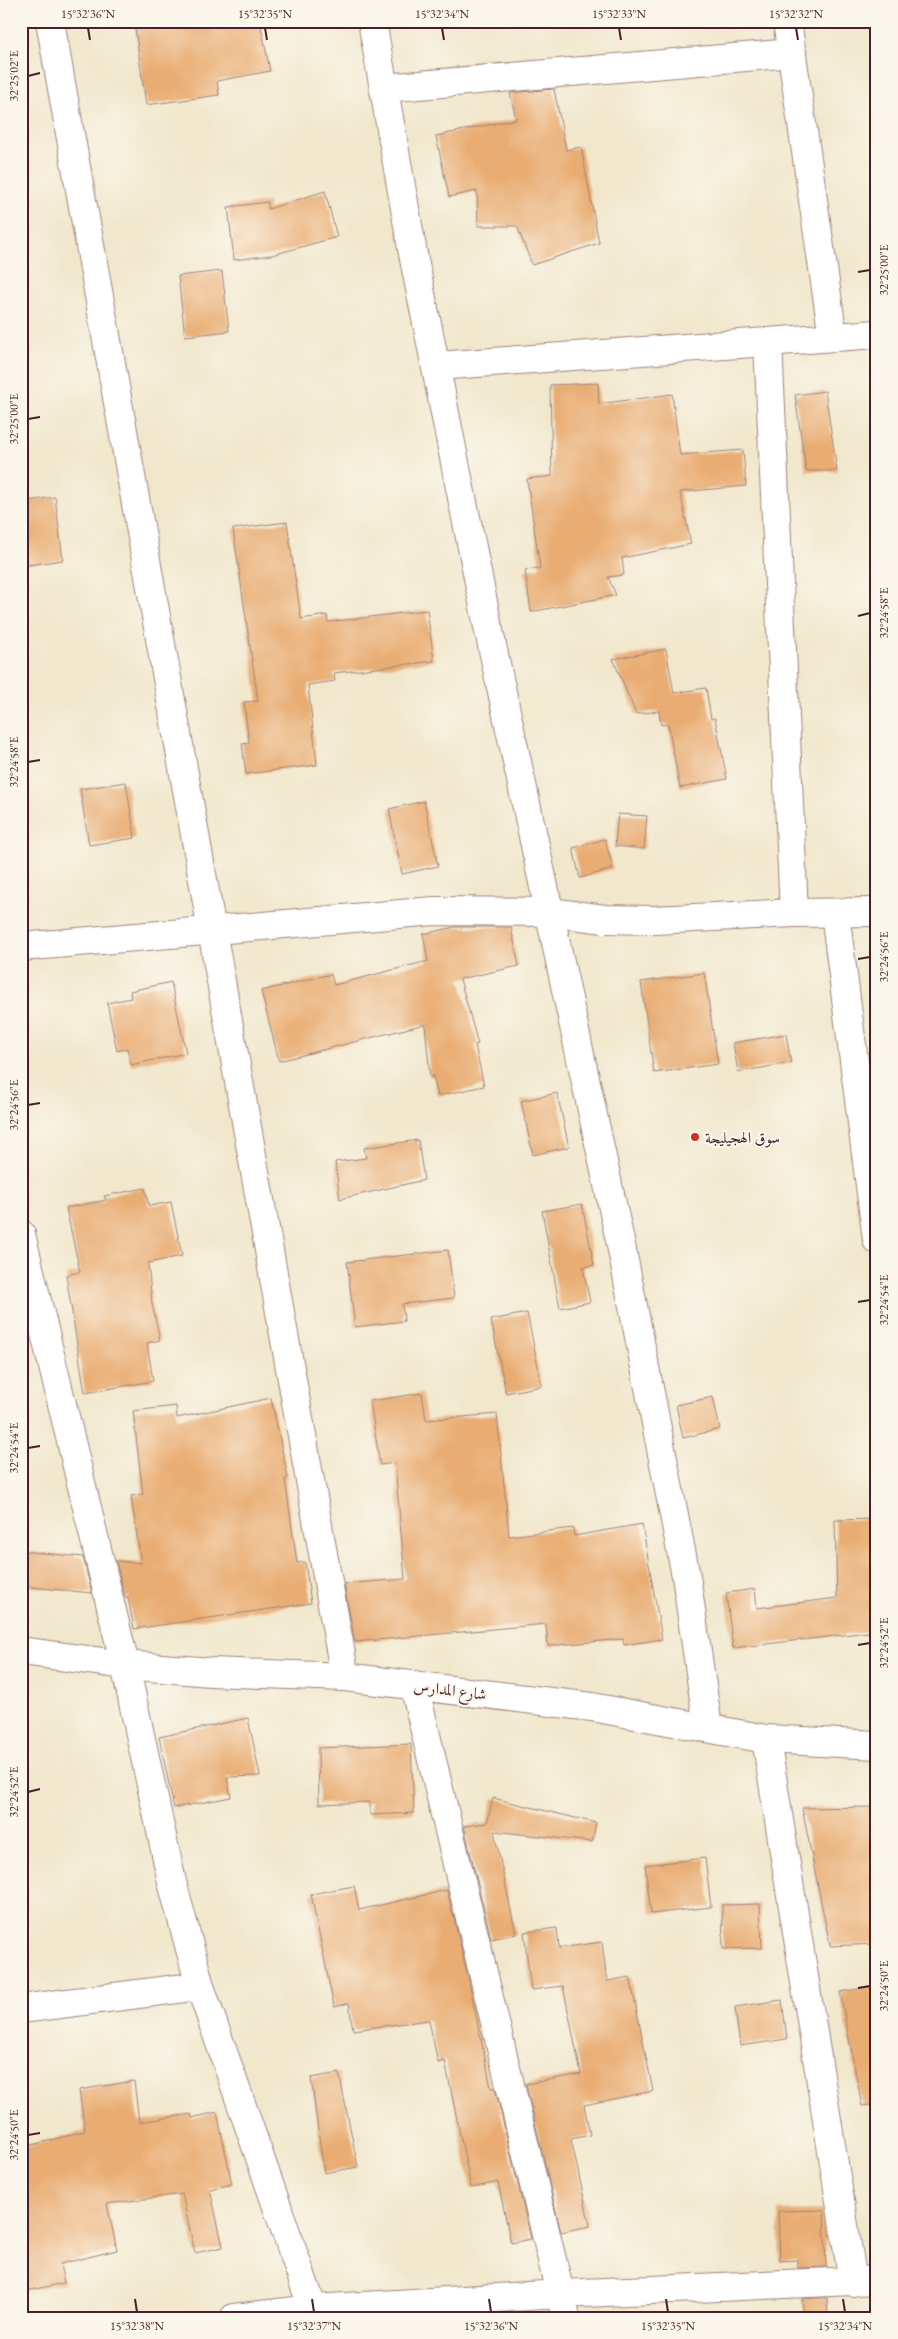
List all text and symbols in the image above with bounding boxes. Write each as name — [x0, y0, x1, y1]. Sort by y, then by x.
text: 15°32'36"N — [61, 6, 115, 22]
text: 15°32'35"N — [238, 6, 292, 22]
text: 15°32'34"N — [415, 6, 469, 22]
text: 15°32'33"N — [592, 6, 646, 22]
text: 15°32'32"N — [769, 6, 823, 22]
text: 32°25'02"E — [6, 50, 22, 102]
text: 32°25'00"E — [876, 244, 892, 296]
text: 32°25'00"E — [6, 393, 22, 445]
text: 32°24'58"E — [876, 587, 892, 639]
text: 32°24'58"E — [6, 736, 22, 788]
text: 32°24'56"E — [876, 931, 892, 983]
text: 32°24'56"E — [6, 1079, 22, 1131]
place label: سوق الهجيليجة — [705, 1127, 780, 1148]
marker: سوق الهجيليجة — [689, 1131, 701, 1143]
text: 32°24'54"E — [876, 1274, 892, 1326]
text: 32°24'54"E — [6, 1422, 22, 1474]
text: 32°24'52"E — [876, 1617, 892, 1669]
street label: شارع المدارس — [412, 1675, 488, 1708]
text: 32°24'52"E — [6, 1766, 22, 1818]
text: 32°24'50"E — [876, 1960, 892, 2012]
text: 32°24'50"E — [6, 2109, 22, 2161]
text: 15°32'38"N — [110, 2318, 164, 2334]
text: 15°32'37"N — [287, 2318, 341, 2334]
text: 15°32'36"N — [464, 2318, 518, 2334]
text: 15°32'35"N — [641, 2318, 695, 2334]
text: 15°32'34"N — [818, 2318, 872, 2334]

